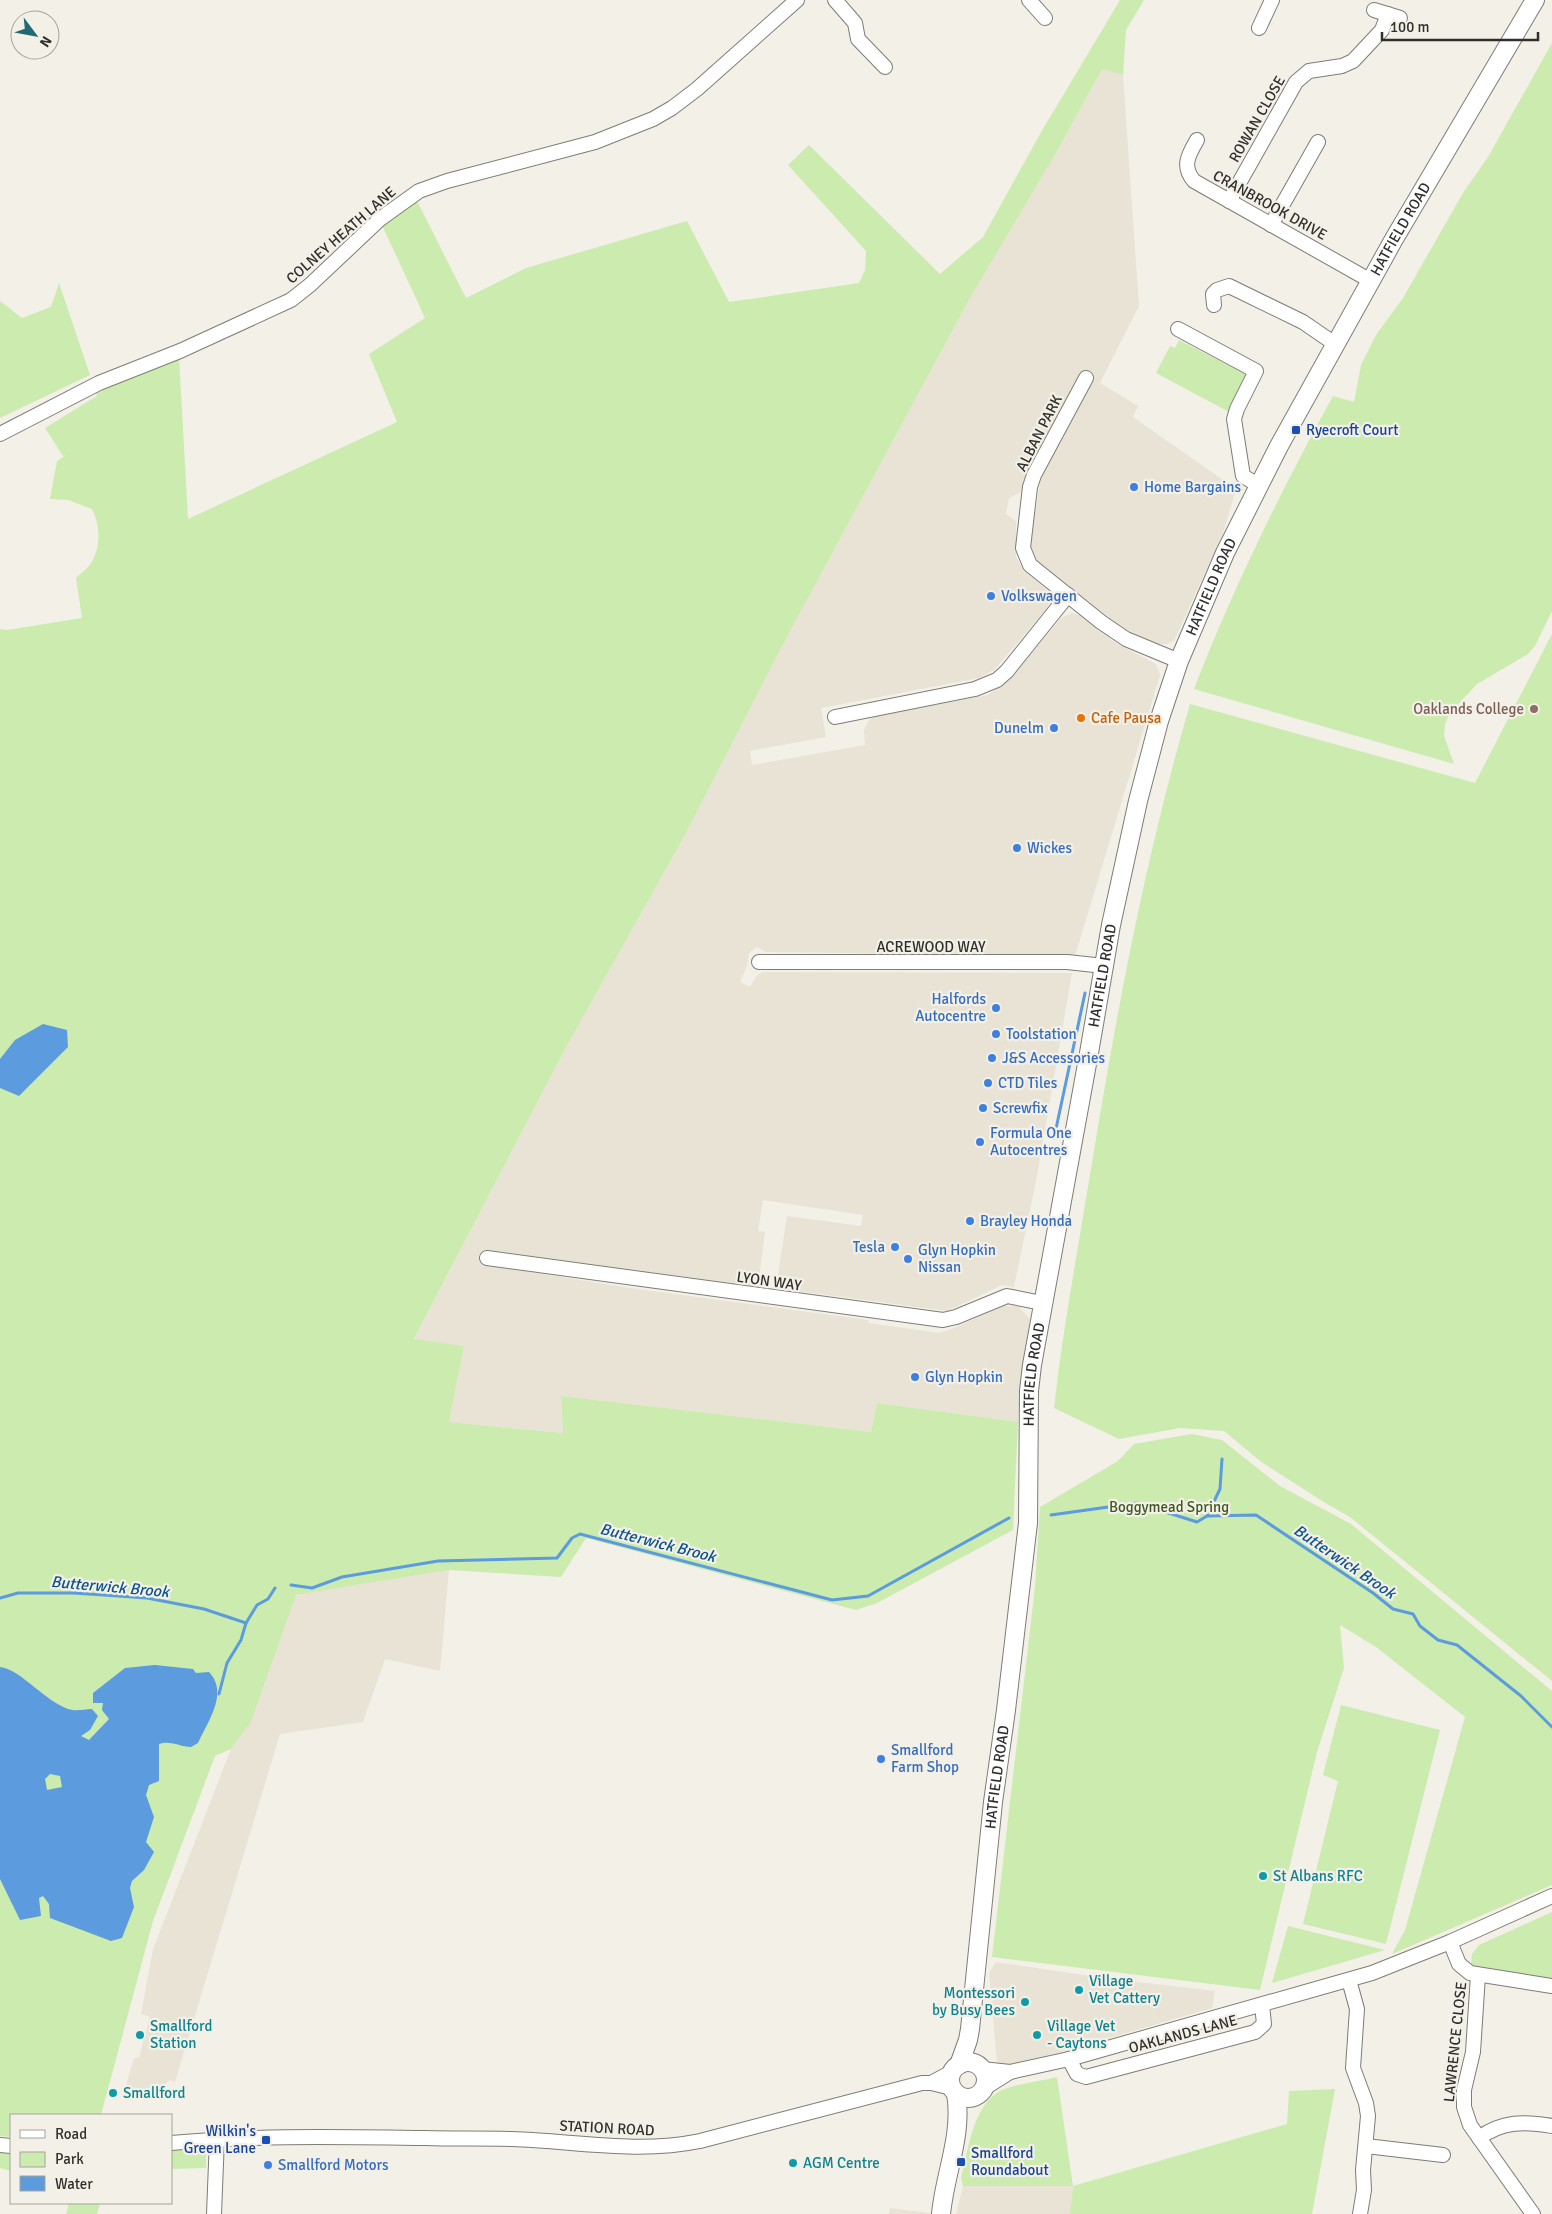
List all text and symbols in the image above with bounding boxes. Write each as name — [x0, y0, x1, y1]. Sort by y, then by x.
north arrow — [10, 10, 60, 60]
scale bar — [1382, 10, 1538, 42]
text: 100 m — [1390, 18, 1430, 36]
text: N — [36, 33, 55, 50]
street label: ROWAN CLOSE — [1225, 73, 1289, 165]
street label: CRANBROOK DRIVE — [1210, 166, 1330, 244]
street label: HATFIELD ROAD — [1366, 179, 1434, 279]
street label: COLNEY HEATH LANE — [283, 183, 399, 287]
street label: ALBAN PARK — [1012, 392, 1066, 474]
place label: Ryecroft Court — [1306, 421, 1398, 439]
marker: Ryecroft Court — [1290, 424, 1302, 436]
place label: Home Bargains — [1144, 478, 1242, 496]
marker: Home Bargains — [1128, 481, 1140, 493]
street label: HATFIELD ROAD — [1182, 535, 1240, 638]
place label: Volkswagen — [1001, 587, 1077, 605]
marker: Volkswagen — [985, 590, 997, 602]
place label: Oaklands College — [1413, 700, 1524, 718]
marker: Oaklands College — [1528, 703, 1540, 715]
place label: Cafe Pausa — [1091, 709, 1161, 727]
marker: Cafe Pausa — [1075, 712, 1087, 724]
place label: Dunelm — [994, 719, 1044, 737]
marker: Dunelm — [1048, 722, 1060, 734]
place label: Wickes — [1027, 839, 1073, 857]
marker: Wickes — [1011, 842, 1023, 854]
street label: HATFIELD ROAD — [1085, 922, 1120, 1029]
street label: ACREWOOD WAY — [876, 938, 986, 956]
place label: Halfords Autocentre — [915, 990, 986, 1025]
marker: Halfords Autocentre — [990, 1002, 1002, 1014]
place label: Toolstation — [1006, 1025, 1077, 1043]
marker: Toolstation — [990, 1028, 1002, 1040]
place label: J&S Accessories — [1002, 1049, 1105, 1067]
marker: J&S Accessories — [986, 1052, 998, 1064]
place label: CTD Tiles — [998, 1074, 1058, 1092]
marker: CTD Tiles — [982, 1077, 994, 1089]
place label: Screwfix — [993, 1099, 1048, 1117]
marker: Screwfix — [977, 1102, 989, 1114]
place label: Formula One Autocentres — [990, 1124, 1072, 1159]
marker: Formula One Autocentres — [974, 1136, 986, 1148]
place label: Brayley Honda — [980, 1212, 1072, 1230]
marker: Brayley Honda — [964, 1215, 976, 1227]
place label: Tesla — [853, 1238, 885, 1256]
marker: Tesla — [889, 1241, 901, 1253]
place label: Glyn Hopkin Nissan — [918, 1241, 996, 1276]
marker: Glyn Hopkin Nissan — [902, 1253, 914, 1265]
street label: LYON WAY — [735, 1268, 803, 1295]
street label: HATFIELD ROAD — [1020, 1321, 1049, 1427]
place label: Glyn Hopkin — [925, 1368, 1003, 1386]
marker: Glyn Hopkin — [909, 1371, 921, 1383]
park label: Boggymead Spring — [1109, 1498, 1229, 1516]
water label: Butterwick Brook — [598, 1519, 720, 1567]
water label: Butterwick Brook — [1290, 1520, 1401, 1604]
water label: Butterwick Brook — [50, 1572, 172, 1602]
street label: HATFIELD ROAD — [981, 1724, 1013, 1830]
place label: Smallford Farm Shop — [891, 1741, 959, 1776]
marker: Smallford Farm Shop — [875, 1753, 887, 1765]
place label: St Albans RFC — [1273, 1867, 1363, 1885]
marker: St Albans RFC — [1257, 1870, 1269, 1882]
place label: Village Vet Cattery — [1089, 1972, 1160, 2007]
street label: LAWRENCE CLOSE — [1440, 1981, 1470, 2103]
place label: Montessori by Busy Bees — [932, 1984, 1015, 2019]
marker: Village Vet Cattery — [1073, 1984, 1085, 1996]
marker: Montessori by Busy Bees — [1019, 1996, 1031, 2008]
street label: OAKLANDS LANE — [1127, 2011, 1239, 2057]
place label: Smallford Station — [150, 2017, 213, 2052]
place label: Village Vet - Caytons — [1047, 2017, 1115, 2052]
marker: Smallford Station — [134, 2029, 146, 2041]
marker: Village Vet - Caytons — [1031, 2029, 1043, 2041]
place label: Smallford — [123, 2084, 186, 2102]
marker: Smallford — [107, 2087, 119, 2099]
legend — [10, 2114, 172, 2204]
street label: STATION ROAD — [559, 2117, 655, 2139]
place label: Wilkin's Green Lane — [184, 2122, 256, 2157]
text: Road — [55, 2125, 87, 2143]
marker: Wilkin's Green Lane — [260, 2134, 272, 2146]
place label: Smallford Roundabout — [971, 2144, 1049, 2179]
text: Park — [55, 2150, 84, 2168]
place label: AGM Centre — [803, 2154, 880, 2172]
place label: Smallford Motors — [278, 2156, 389, 2174]
marker: Smallford Roundabout — [955, 2156, 967, 2168]
marker: AGM Centre — [787, 2157, 799, 2169]
marker: Smallford Motors — [262, 2159, 274, 2171]
text: Water — [55, 2175, 93, 2193]

